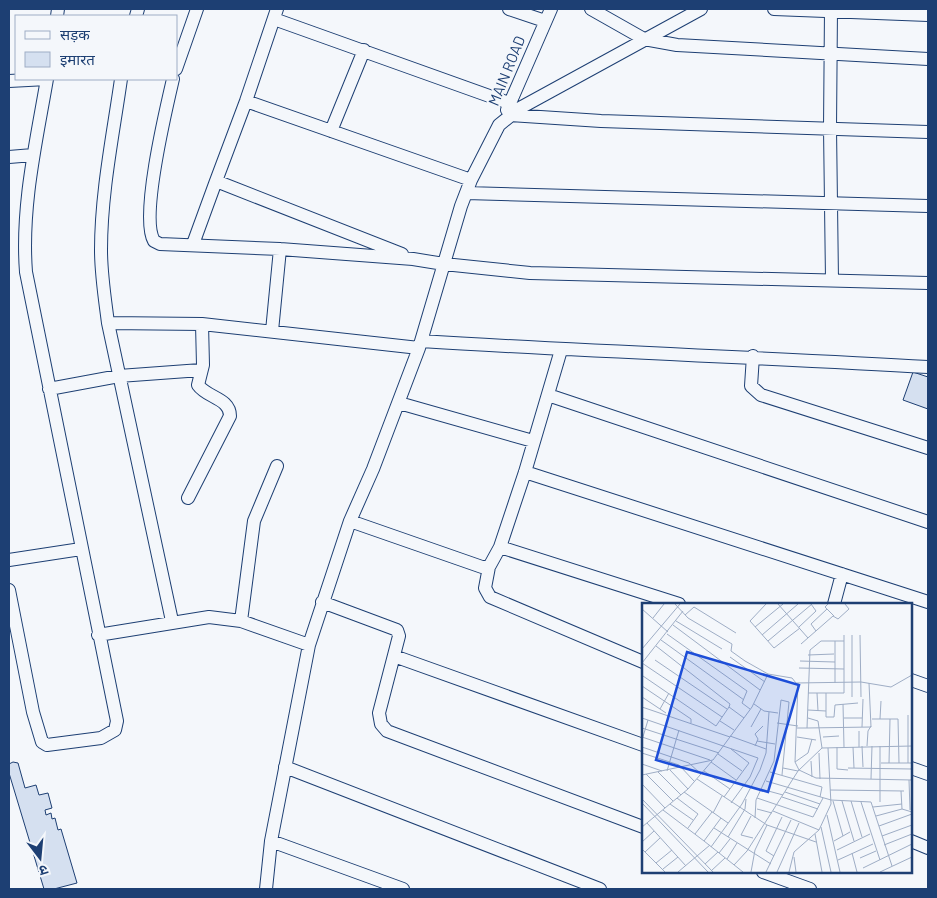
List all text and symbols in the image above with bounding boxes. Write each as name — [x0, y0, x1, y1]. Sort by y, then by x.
legend — [15, 15, 178, 80]
text: सड़क — [60, 25, 90, 43]
street label: MAIN ROAD — [484, 33, 528, 108]
text: इमारत — [60, 50, 95, 68]
inset map — [642, 603, 912, 873]
north arrow — [15, 833, 65, 883]
text: उ — [37, 862, 50, 880]

